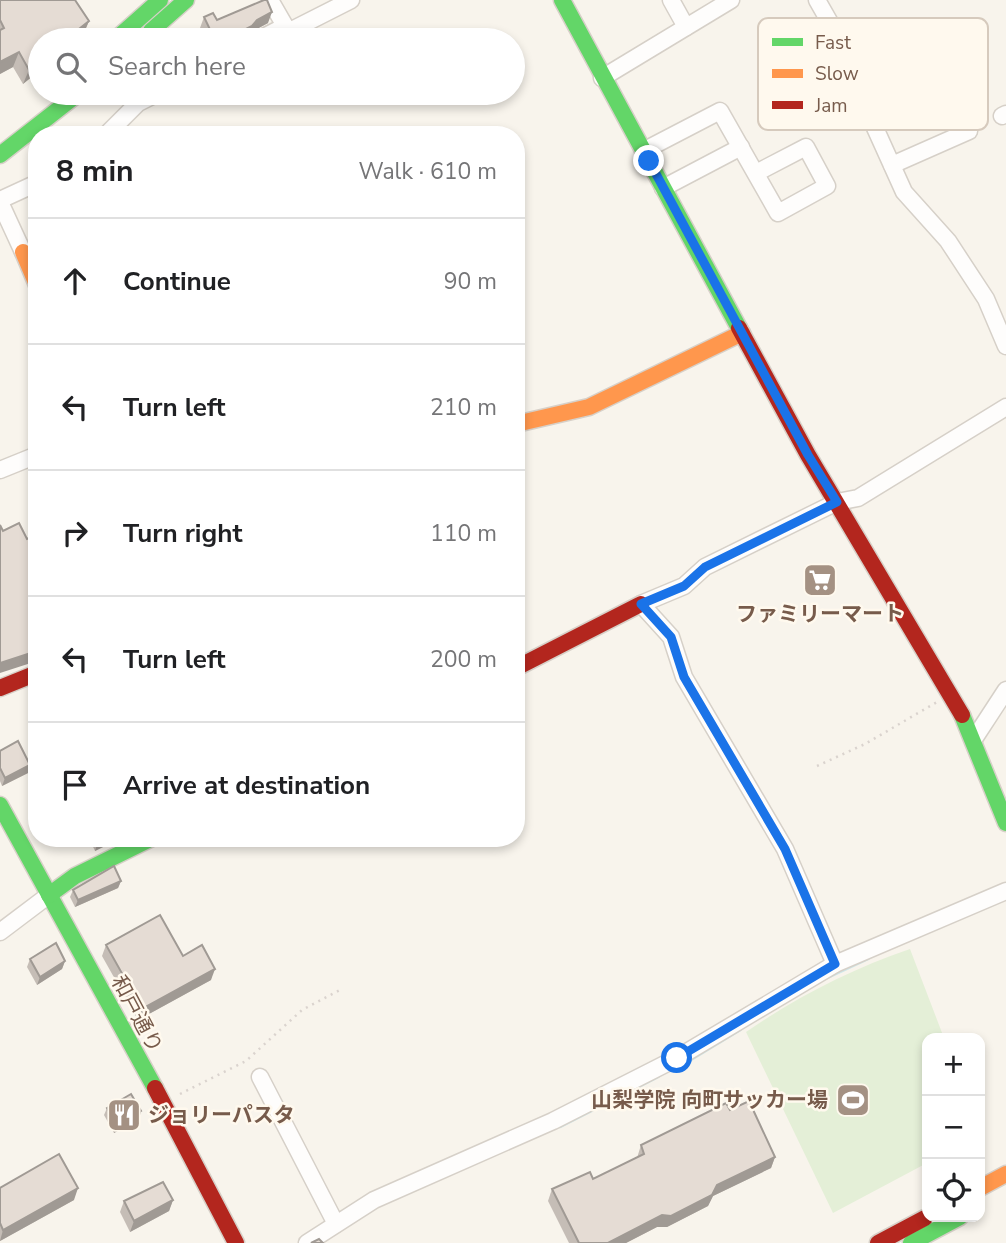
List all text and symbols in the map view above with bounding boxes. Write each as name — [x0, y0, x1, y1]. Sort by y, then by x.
legend — [758, 18, 988, 130]
search box — [28, 28, 525, 105]
text: Fast — [815, 30, 851, 56]
icon: search — [52, 48, 90, 86]
text: Search here — [108, 49, 246, 84]
text: Slow — [815, 61, 859, 87]
text: Jam — [814, 93, 848, 119]
route end — [633, 145, 664, 176]
text: 8 min — [56, 151, 134, 192]
text: Walk · 610 m — [358, 156, 497, 187]
icon: ahead — [56, 262, 94, 300]
text: Continue — [123, 264, 231, 299]
text: 90 m — [444, 266, 497, 297]
icon: left — [56, 388, 94, 426]
text: Turn left — [123, 390, 226, 425]
text: 210 m — [430, 392, 497, 423]
icon: right — [56, 514, 94, 552]
text: Turn right — [123, 516, 242, 551]
text: 110 m — [430, 518, 497, 549]
supermarket icon: ファミリーマート — [801, 561, 839, 599]
place label: ファミリーマート — [736, 600, 904, 628]
icon: left — [56, 640, 94, 678]
text: Turn left — [123, 642, 226, 677]
text: 200 m — [430, 644, 497, 675]
icon: arrive — [56, 766, 94, 804]
text: Arrive at destination — [123, 768, 370, 803]
street label: 和戸通り — [105, 970, 169, 1058]
map controls — [922, 1033, 985, 1222]
button: + — [922, 1033, 985, 1096]
route start — [661, 1042, 692, 1073]
sports icon: 山梨学院 向町サッカー場 — [834, 1081, 872, 1119]
place label: 山梨学院 向町サッカー場 — [591, 1086, 828, 1114]
restaurant icon: ジョリーパスタ — [105, 1096, 143, 1134]
button: − — [922, 1096, 985, 1159]
place label: ジョリーパスタ — [148, 1101, 295, 1129]
button: locate — [922, 1159, 985, 1222]

